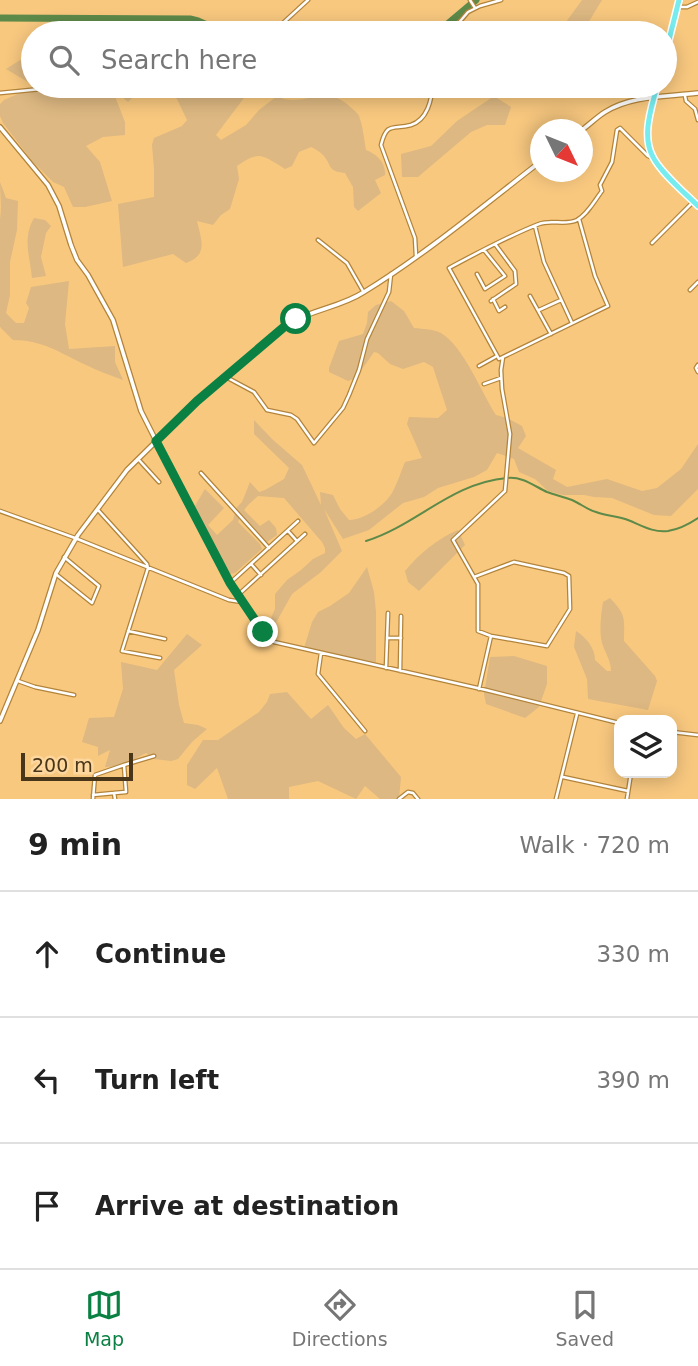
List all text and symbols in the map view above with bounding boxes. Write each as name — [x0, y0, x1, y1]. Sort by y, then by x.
search box — [21, 21, 677, 98]
icon: search — [45, 41, 83, 79]
text: Search here — [101, 45, 257, 75]
north arrow — [530, 119, 593, 182]
route start — [280, 303, 311, 334]
route end — [247, 616, 278, 647]
map controls — [614, 715, 677, 778]
button: layers — [614, 715, 677, 778]
scale bar — [21, 750, 133, 782]
text: 200 m — [32, 754, 93, 776]
text: 9 min — [28, 827, 122, 862]
text: Walk · 720 m — [519, 832, 670, 858]
icon: ahead — [28, 935, 66, 973]
text: Continue — [95, 939, 226, 969]
text: 330 m — [596, 941, 670, 967]
icon: left — [28, 1061, 66, 1099]
text: Turn left — [95, 1065, 219, 1095]
text: 390 m — [596, 1067, 670, 1093]
icon: arrive — [28, 1187, 66, 1225]
text: Arrive at destination — [95, 1191, 399, 1221]
tab: Map — [84, 1286, 124, 1350]
tab: Directions — [292, 1286, 388, 1350]
tab: Saved — [555, 1286, 614, 1350]

